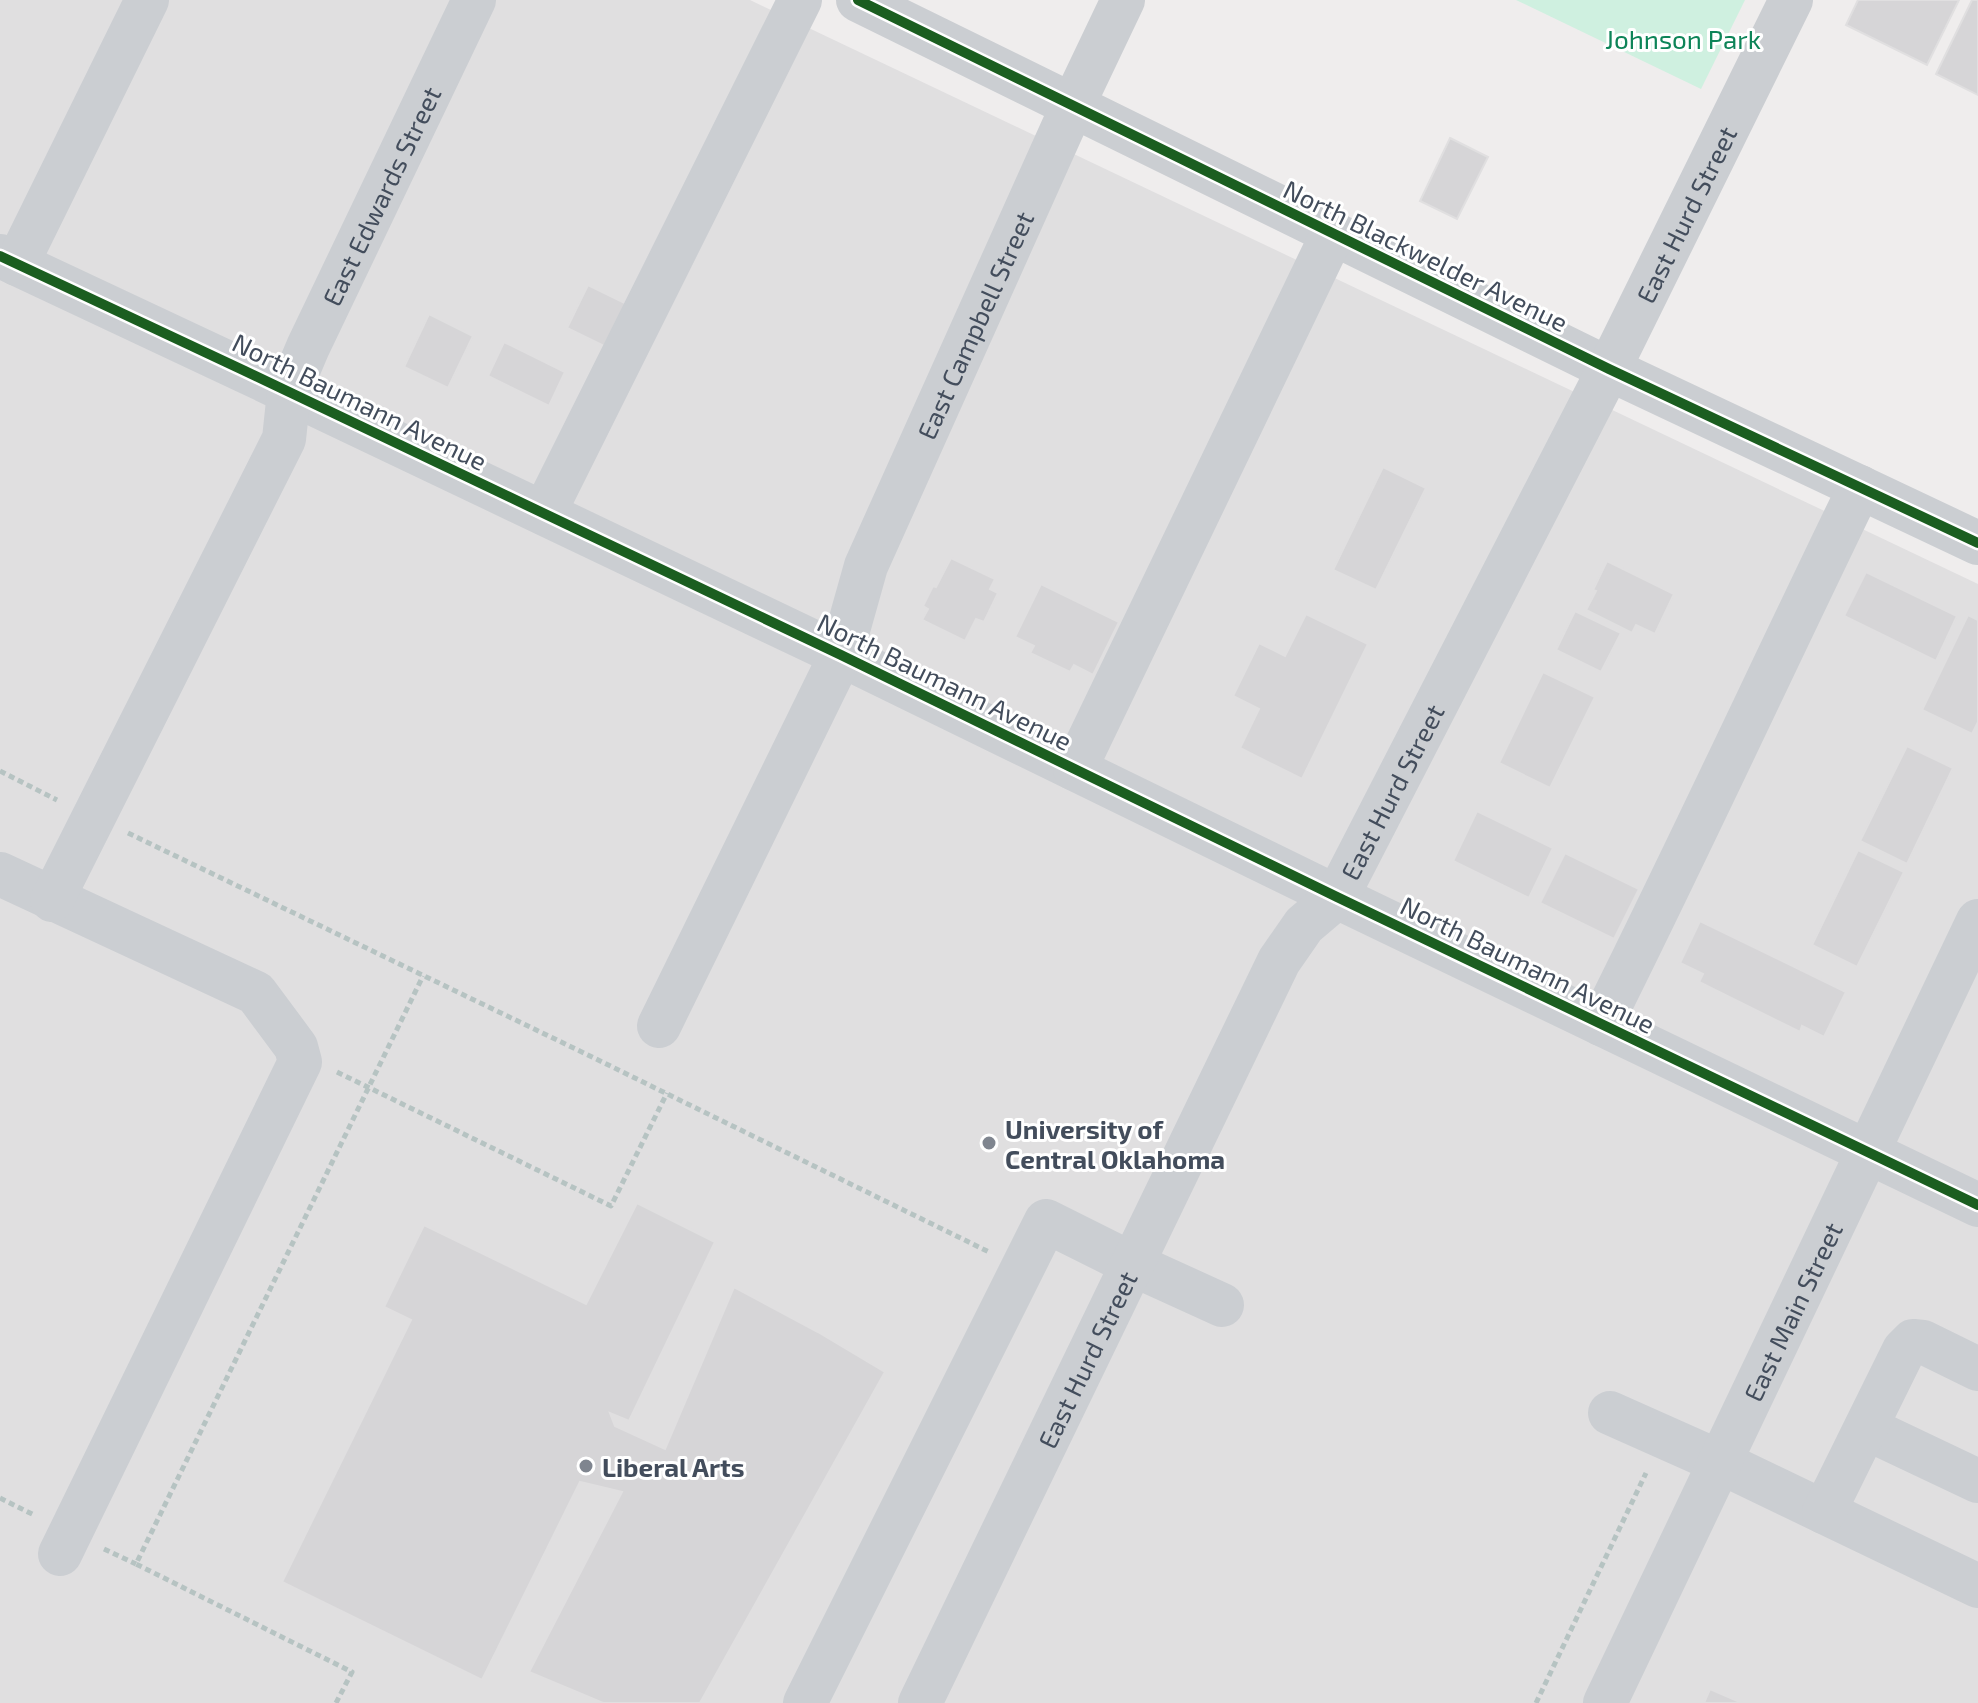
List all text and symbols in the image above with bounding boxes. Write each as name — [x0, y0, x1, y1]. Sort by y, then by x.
park label: Johnson Park — [1605, 23, 1761, 54]
street label: East Edwards Street — [315, 81, 446, 310]
street label: East Hurd Street — [1629, 121, 1742, 308]
street label: North Blackwelder Avenue — [1279, 173, 1573, 337]
street label: East Campbell Street — [910, 206, 1039, 444]
street label: North Baumann Avenue — [228, 326, 492, 476]
street label: North Baumann Avenue — [813, 606, 1077, 756]
street label: East Hurd Street — [1333, 699, 1449, 885]
street label: North Baumann Avenue — [1396, 889, 1660, 1039]
place label: University of Central Oklahoma — [1005, 1113, 1225, 1174]
marker: University of Central Oklahoma — [980, 1134, 998, 1152]
street label: East Main Street — [1736, 1217, 1848, 1406]
street label: East Hurd Street — [1030, 1265, 1142, 1453]
place label: Liberal Arts — [602, 1451, 745, 1482]
marker: Liberal Arts — [577, 1457, 595, 1475]

